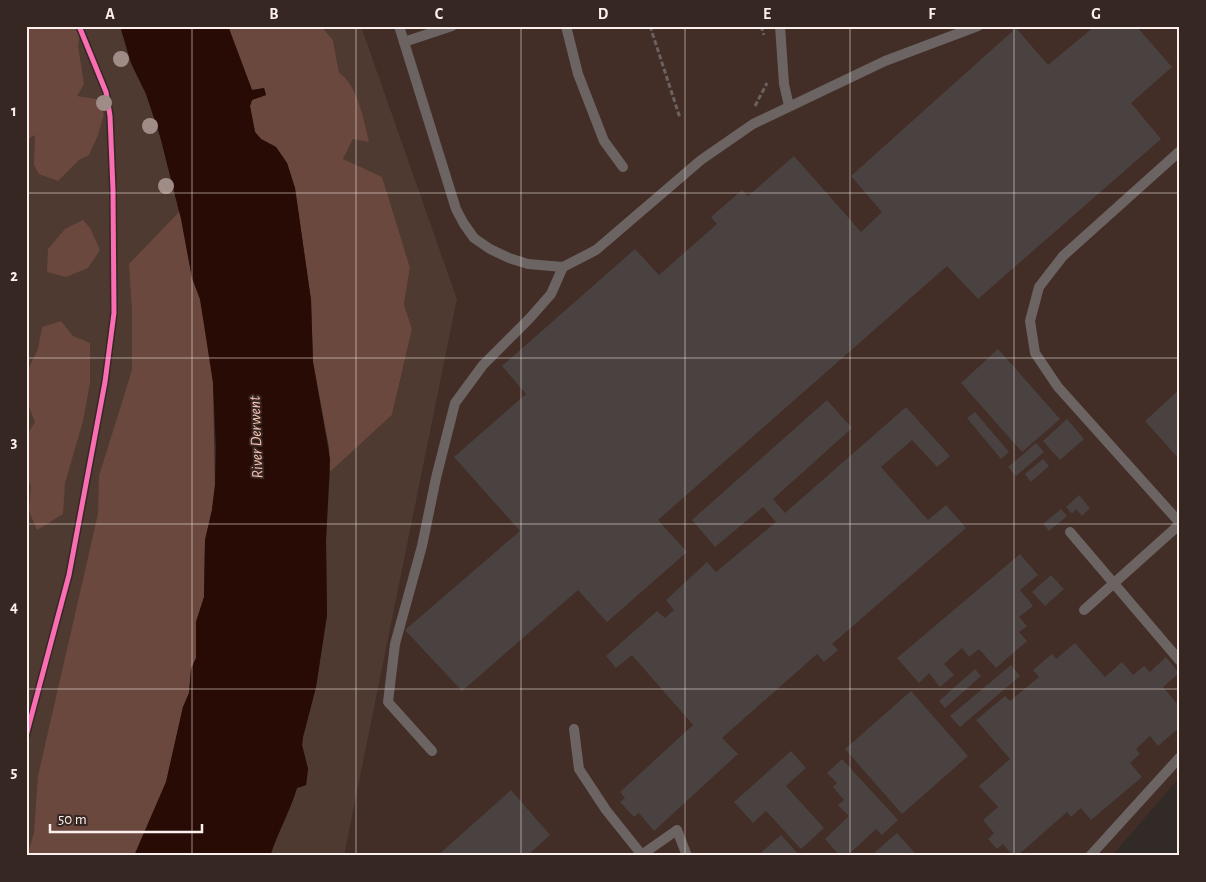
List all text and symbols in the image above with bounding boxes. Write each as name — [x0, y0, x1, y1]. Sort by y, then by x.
text: A — [105, 6, 115, 22]
text: B — [269, 6, 279, 22]
text: C — [435, 6, 444, 22]
text: D — [598, 6, 609, 22]
text: E — [763, 6, 771, 22]
text: F — [928, 6, 936, 22]
text: G — [1091, 6, 1101, 22]
text: 1 — [11, 103, 17, 119]
text: 2 — [10, 268, 18, 284]
water label: River Derwent — [247, 395, 265, 479]
text: 3 — [11, 434, 18, 450]
text: 4 — [10, 599, 18, 615]
text: 5 — [11, 764, 18, 780]
scale bar — [50, 802, 202, 834]
text: 50 m — [58, 812, 87, 827]

